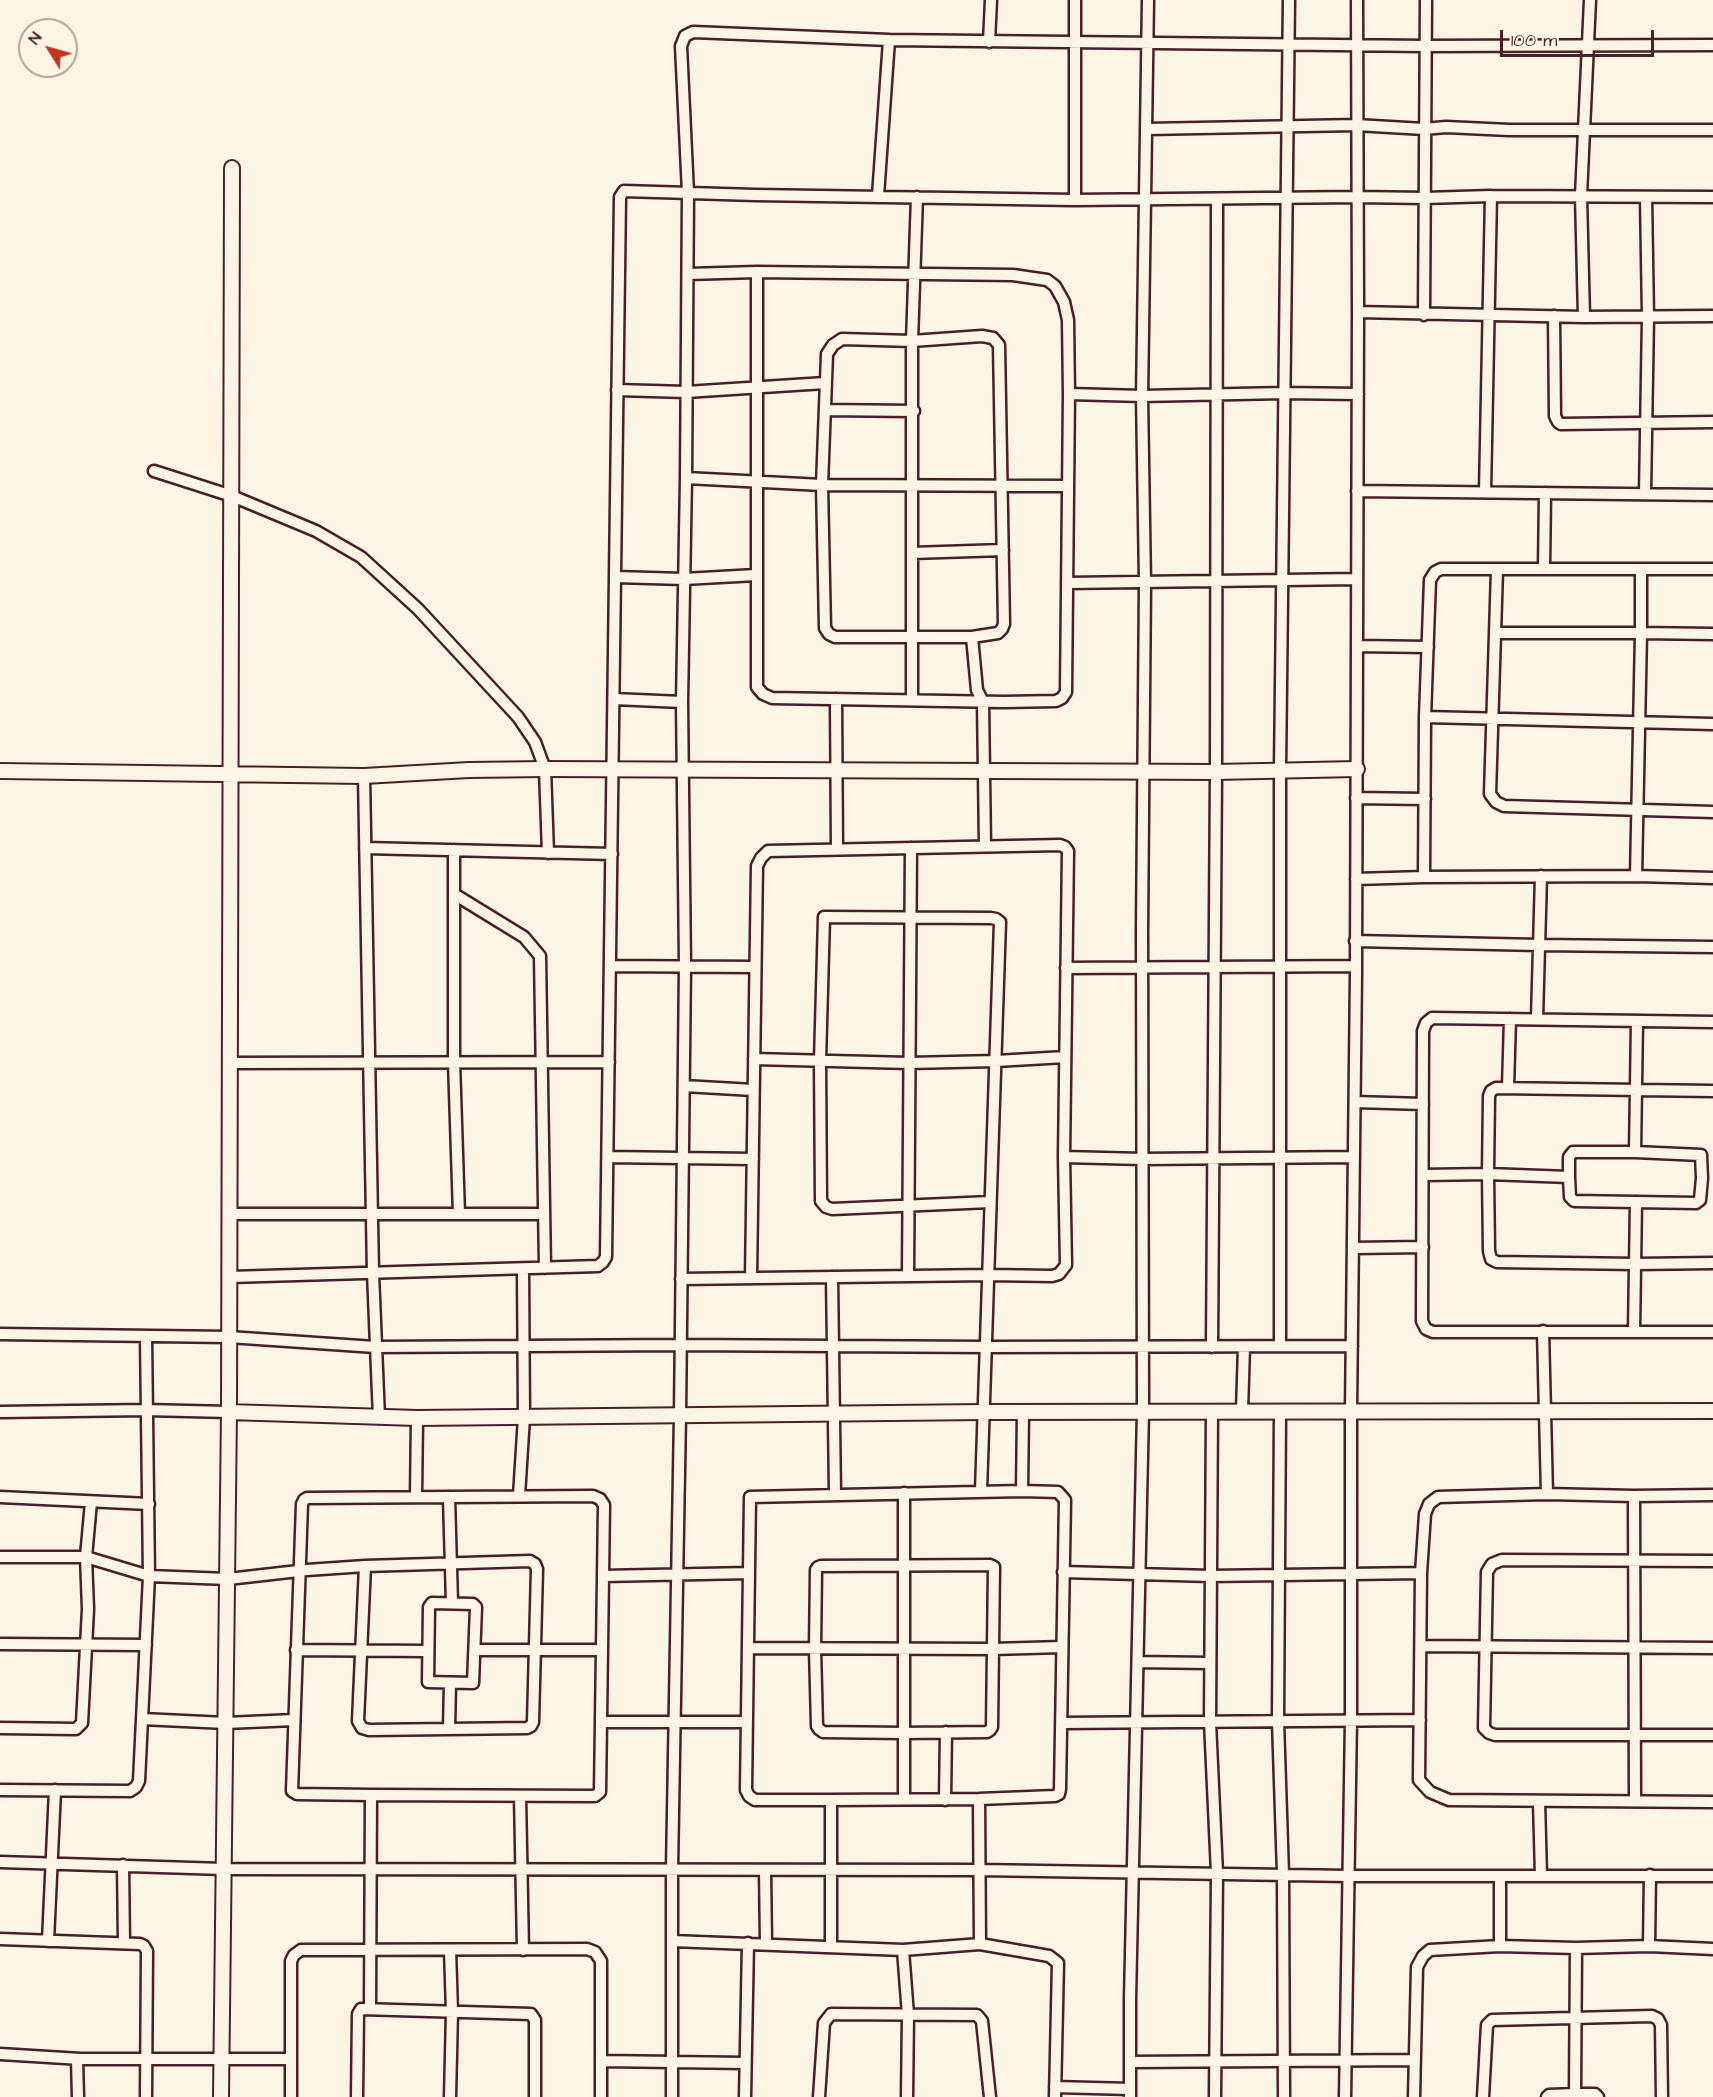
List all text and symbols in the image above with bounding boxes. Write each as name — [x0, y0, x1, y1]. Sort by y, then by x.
north arrow — [18, 18, 78, 78]
scale bar — [1503, 18, 1658, 56]
text: N — [23, 28, 47, 49]
text: 100 m — [1511, 28, 1557, 53]

